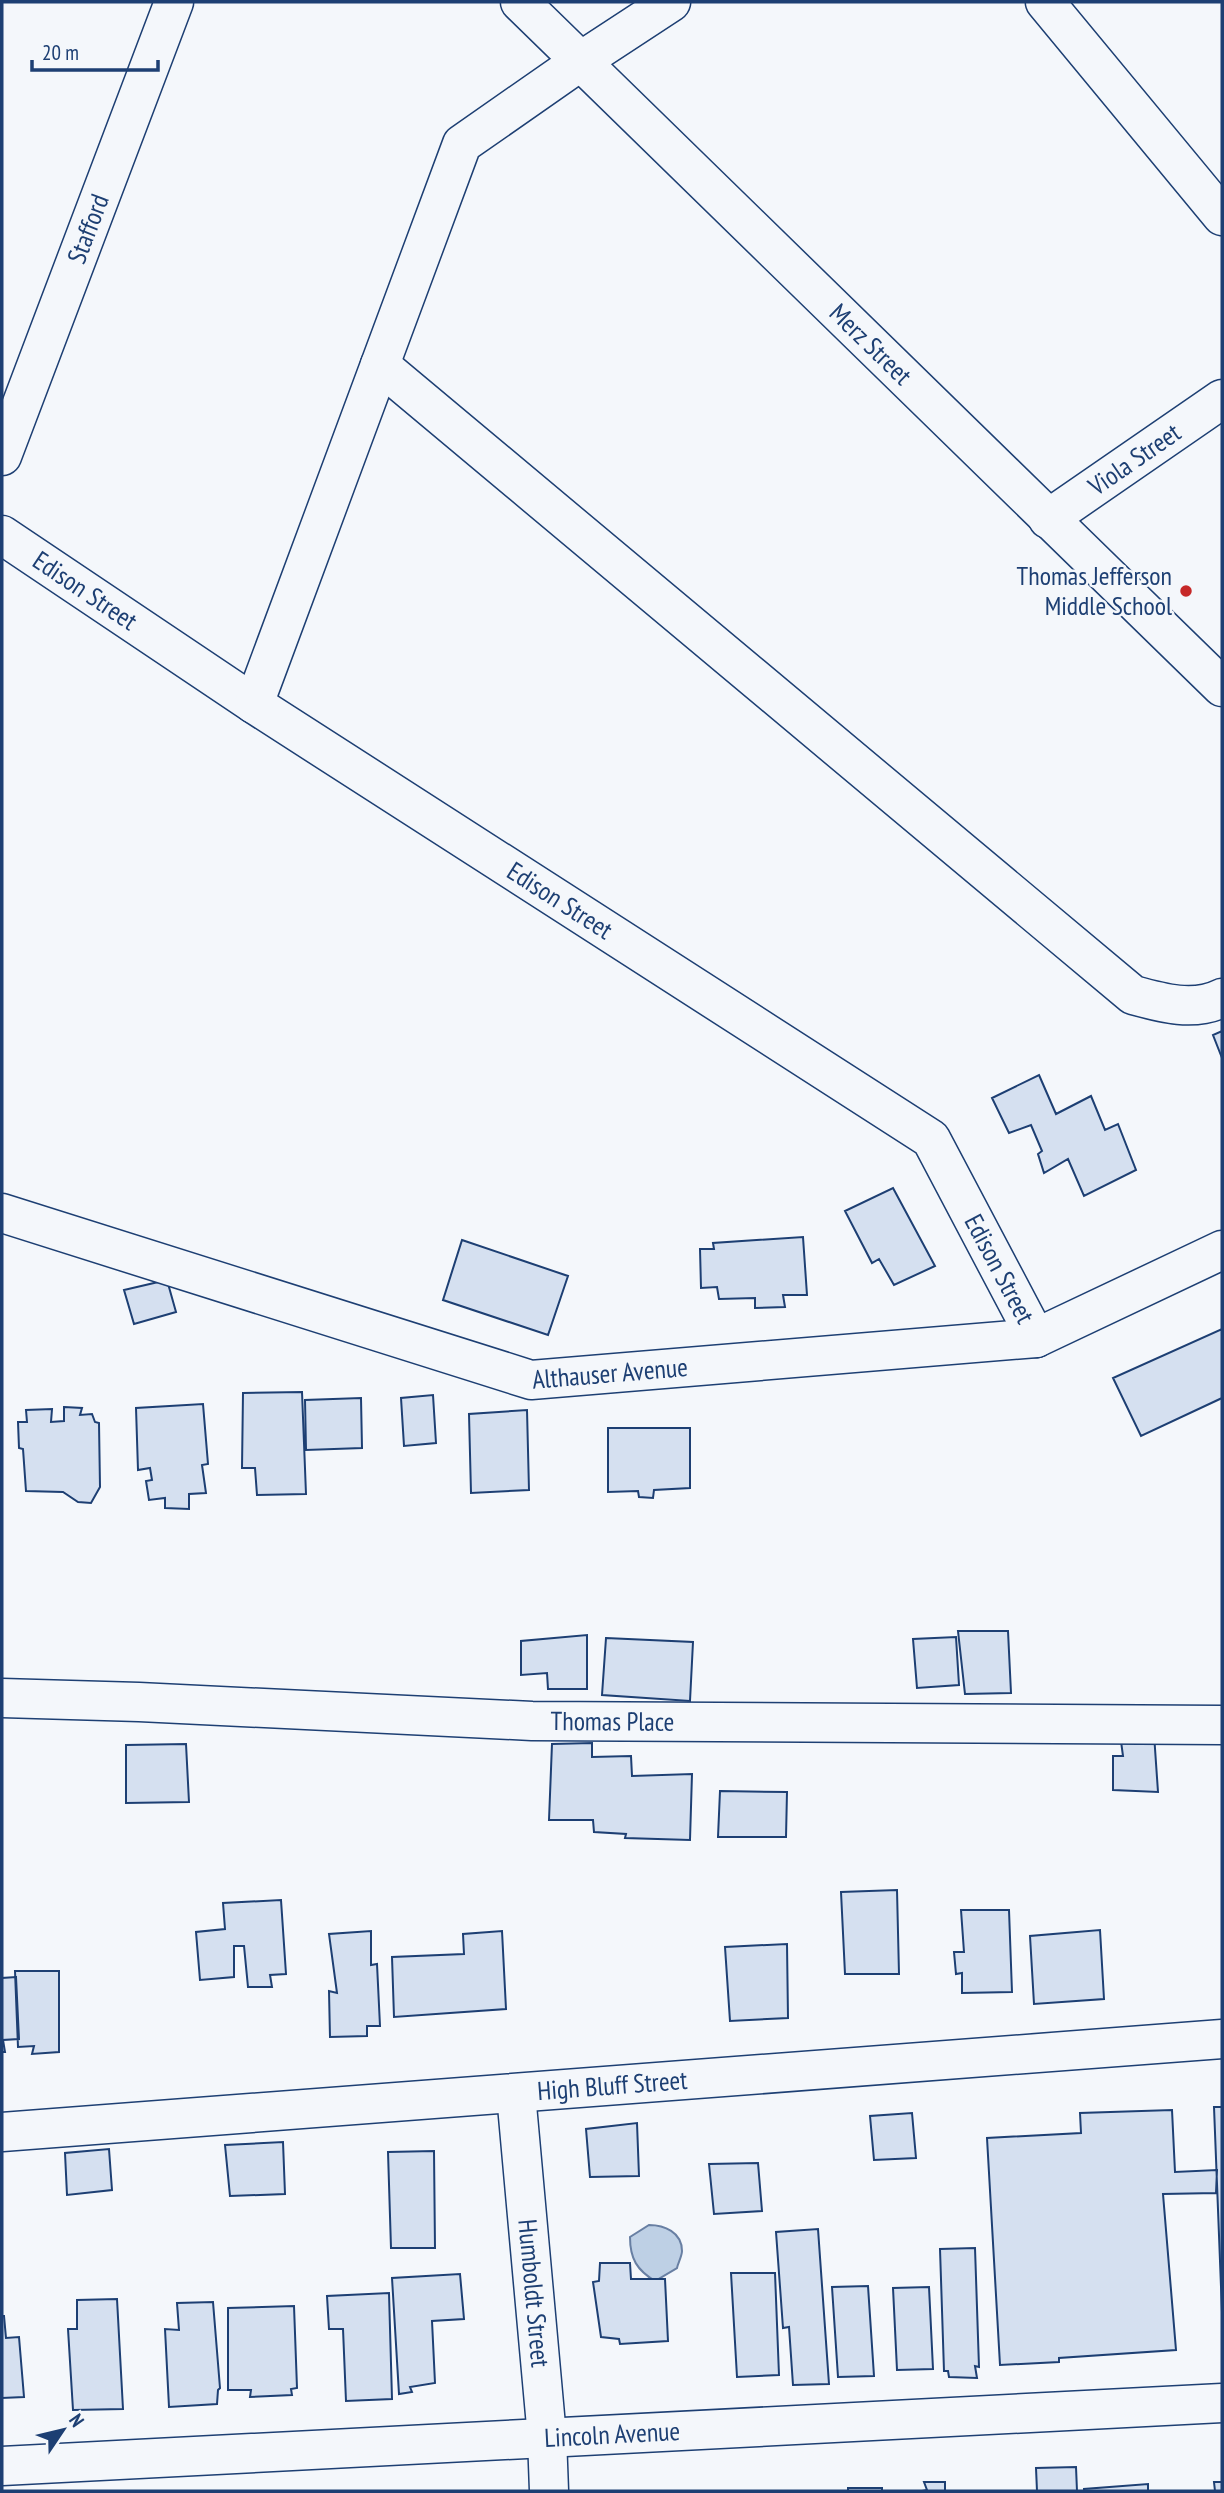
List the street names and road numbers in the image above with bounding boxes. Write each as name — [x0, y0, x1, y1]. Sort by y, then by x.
street label: Stafford — [60, 189, 116, 268]
street label: Merz Street — [823, 296, 919, 391]
street label: Viola Street — [1081, 416, 1187, 503]
street label: Edison Street — [27, 543, 144, 637]
street label: Edison Street — [501, 854, 619, 946]
street label: Edison Street — [958, 1208, 1042, 1329]
street label: Althauser Avenue — [531, 1350, 689, 1396]
street label: Thomas Place — [551, 1704, 674, 1738]
street label: High Bluff Street — [536, 2063, 688, 2107]
street label: Humboldt Street — [511, 2218, 558, 2369]
street label: Lincoln Avenue — [543, 2414, 681, 2454]

